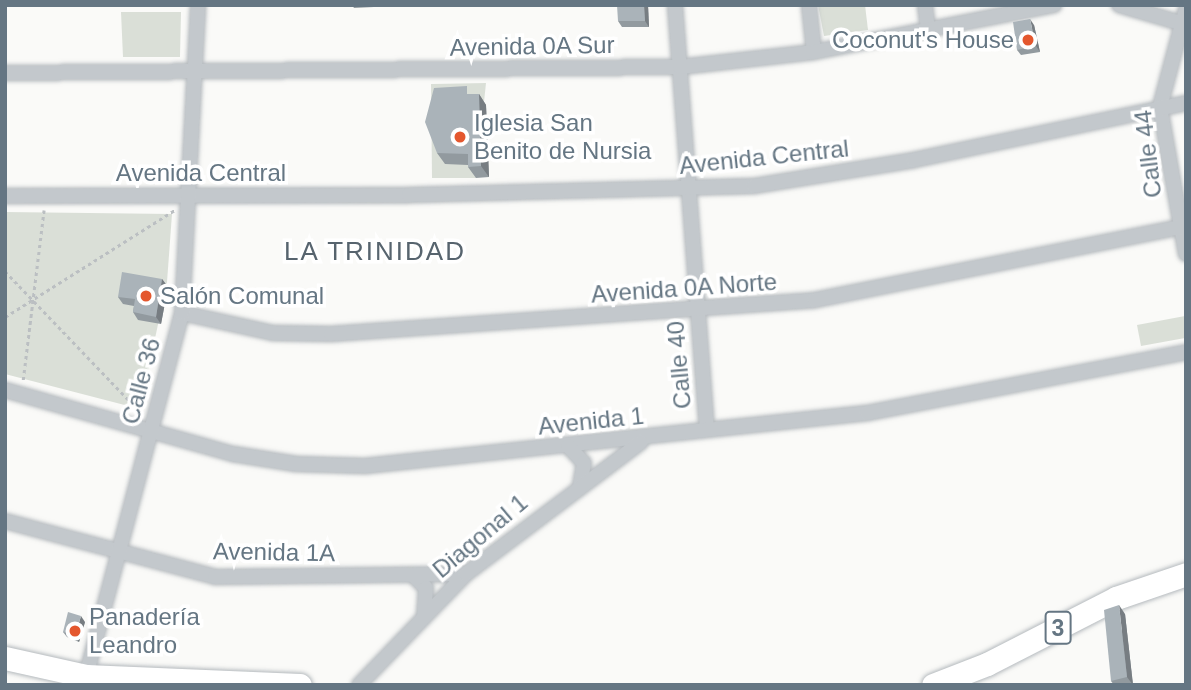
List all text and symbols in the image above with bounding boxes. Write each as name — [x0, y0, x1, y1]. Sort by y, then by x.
place label: Coconut's House — [832, 26, 1014, 54]
street label: Avenida 0A Sur — [449, 30, 615, 62]
marker: Coconut's House — [1020, 32, 1036, 48]
place label: Iglesia San Benito de Nursia — [474, 109, 651, 165]
street label: Calle 44 — [1128, 109, 1168, 199]
marker: Iglesia San Benito de Nursia — [452, 129, 468, 145]
street label: Avenida Central — [678, 134, 850, 180]
street label: Avenida Central — [116, 159, 286, 187]
district label: LA TRINIDAD — [284, 236, 466, 268]
street label: Avenida 0A Norte — [589, 267, 779, 309]
place label: Salón Comunal — [160, 282, 324, 310]
marker: Salón Comunal — [138, 288, 154, 304]
street label: Calle 40 — [661, 320, 697, 410]
street label: Calle 36 — [116, 335, 166, 427]
street label: Avenida 1 — [537, 401, 645, 441]
street label: Diagonal 1 — [427, 488, 533, 584]
street label: Avenida 1A — [213, 537, 335, 567]
place label: Panadería Leandro — [89, 603, 200, 659]
road number: 3 — [1044, 608, 1072, 648]
marker: Panadería Leandro — [67, 623, 83, 639]

